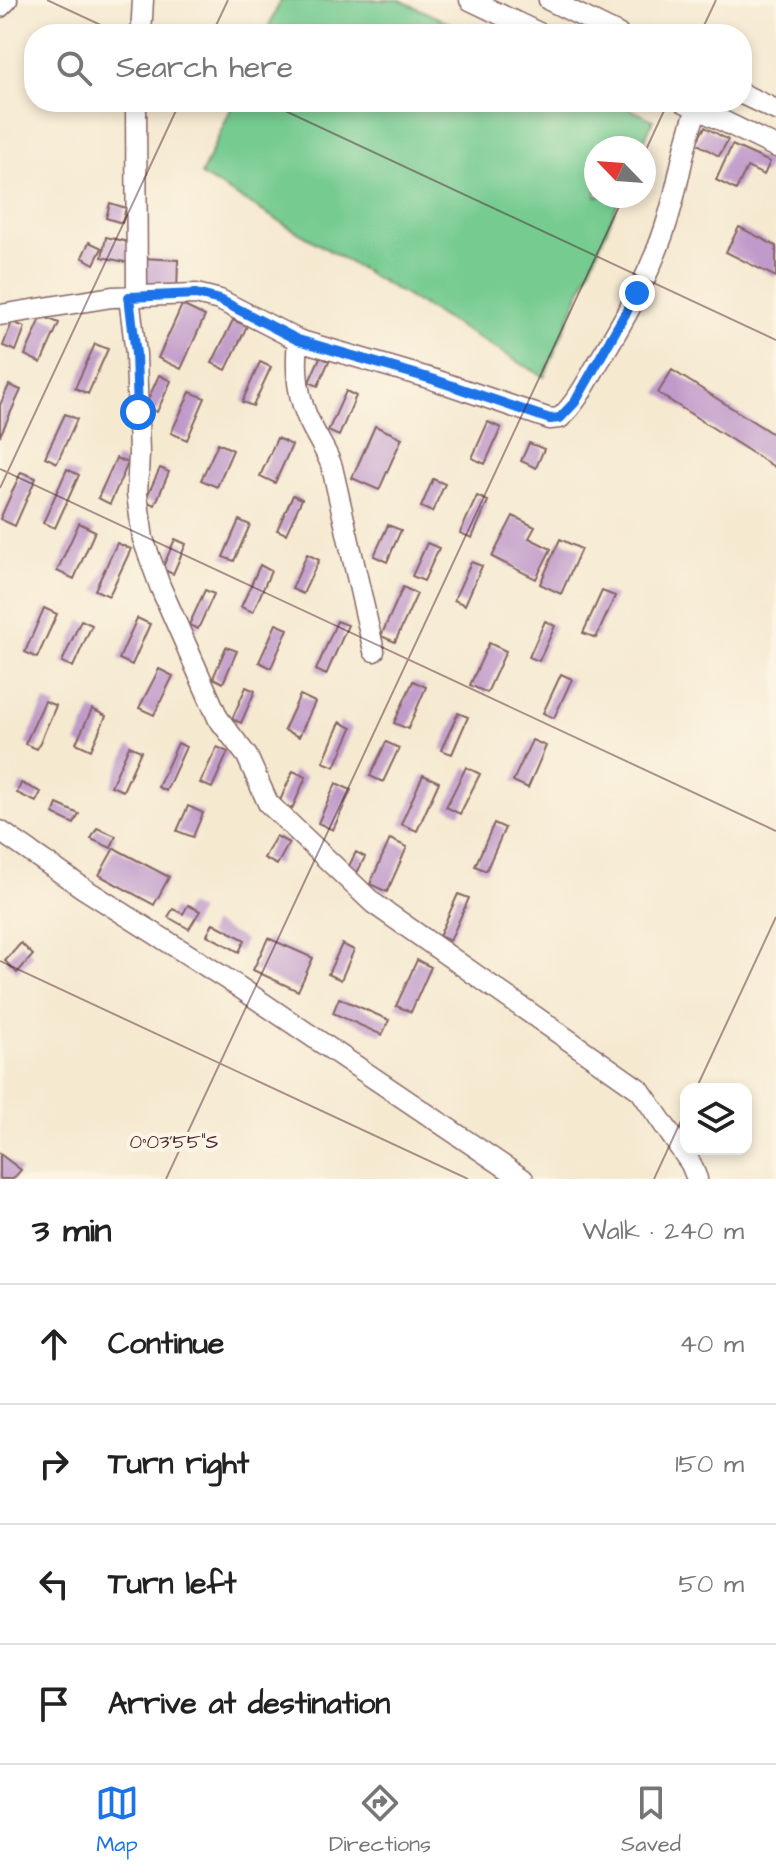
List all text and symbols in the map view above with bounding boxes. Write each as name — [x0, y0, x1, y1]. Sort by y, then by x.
search box — [24, 24, 752, 112]
icon: search — [52, 46, 96, 90]
text: Search here — [116, 47, 293, 89]
north arrow — [584, 136, 656, 208]
route end — [619, 275, 655, 311]
route start — [120, 394, 156, 430]
map controls — [680, 1083, 752, 1155]
button: layers — [680, 1083, 752, 1155]
text: 0°03'55"S — [130, 1128, 219, 1156]
text: 3 min — [32, 1207, 112, 1255]
text: Walk · 240 m — [582, 1213, 744, 1249]
icon: ahead — [32, 1322, 76, 1366]
text: Continue — [108, 1323, 224, 1365]
text: 40 m — [679, 1326, 744, 1362]
icon: right — [32, 1442, 76, 1486]
text: Turn right — [108, 1443, 249, 1485]
text: 150 m — [675, 1446, 744, 1482]
icon: left — [32, 1562, 76, 1606]
text: Turn left — [108, 1563, 236, 1605]
text: 50 m — [679, 1566, 744, 1602]
icon: arrive — [32, 1682, 76, 1726]
text: Arrive at destination — [108, 1683, 390, 1725]
tab: Map — [95, 1781, 139, 1860]
tab: Directions — [329, 1781, 431, 1860]
tab: Saved — [621, 1781, 681, 1860]

